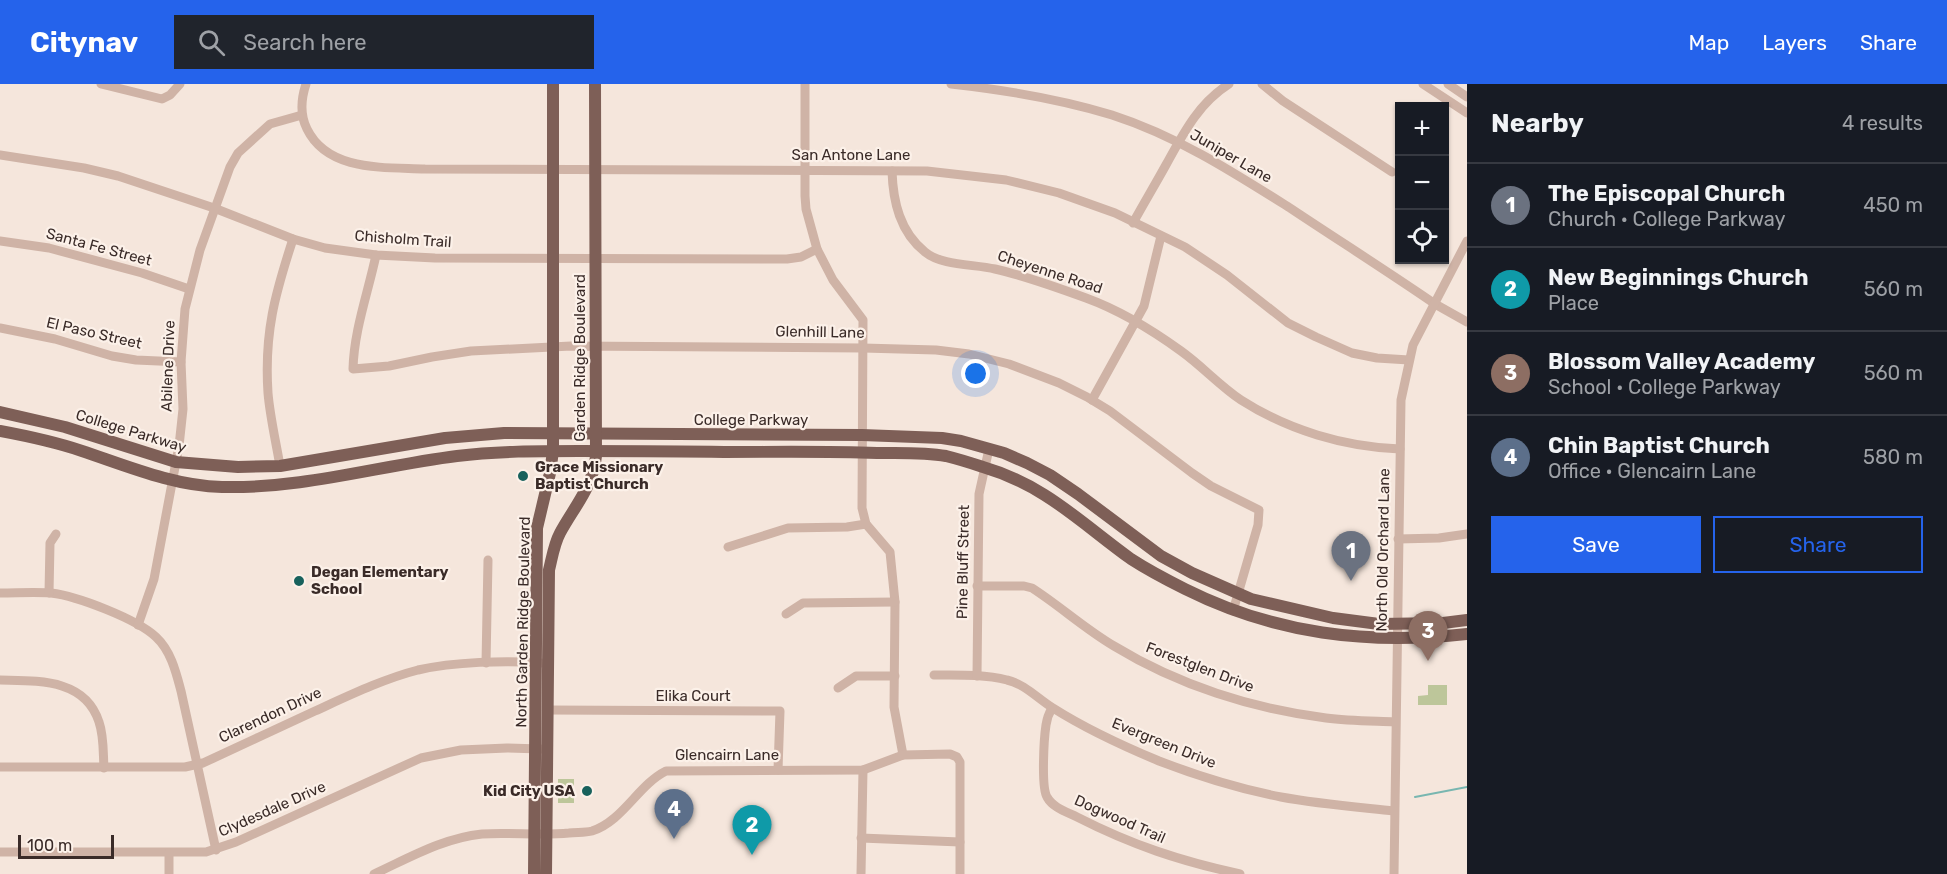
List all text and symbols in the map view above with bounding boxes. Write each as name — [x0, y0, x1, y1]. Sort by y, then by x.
search box — [174, 15, 594, 69]
text: Citynav — [30, 26, 138, 59]
icon: search — [195, 26, 228, 59]
text: Search here — [243, 29, 367, 56]
text: Map — [1688, 30, 1729, 55]
text: Layers — [1762, 30, 1827, 55]
text: Share — [1860, 30, 1917, 55]
map controls — [1395, 102, 1449, 264]
button: + — [1395, 102, 1449, 156]
text: Nearby — [1491, 108, 1584, 139]
text: 4 results — [1842, 111, 1923, 135]
street label: Juniper Lane — [1187, 125, 1275, 187]
street label: San Antone Lane — [792, 146, 910, 164]
button: − — [1395, 156, 1449, 210]
text: The Episcopal Church — [1548, 180, 1785, 207]
text: 1 — [1506, 193, 1515, 217]
text: 450 m — [1863, 193, 1923, 217]
text: Church · College Parkway — [1548, 207, 1786, 231]
button: locate — [1395, 210, 1449, 264]
street label: Santa Fe Street — [44, 224, 154, 270]
street label: Chisholm Trail — [354, 227, 452, 251]
street label: Cheyenne Road — [995, 247, 1105, 297]
text: New Beginnings Church — [1548, 264, 1809, 291]
street label: Garden Ridge Boulevard — [571, 274, 589, 442]
text: 2 — [1504, 277, 1517, 301]
text: 560 m — [1864, 277, 1923, 301]
text: Place — [1548, 291, 1599, 315]
street label: El Paso Street — [44, 313, 144, 353]
street label: Abilene Drive — [157, 320, 179, 412]
street label: Glenhill Lane — [775, 322, 865, 342]
text: Blossom Valley Academy — [1548, 348, 1815, 375]
your location — [961, 359, 990, 388]
text: 3 — [1504, 361, 1517, 385]
text: 560 m — [1864, 361, 1923, 385]
text: School · College Parkway — [1548, 375, 1781, 399]
street label: College Parkway — [74, 406, 188, 456]
street label: College Parkway — [694, 411, 808, 429]
text: Chin Baptist Church — [1548, 432, 1770, 459]
text: 4 — [1504, 445, 1517, 469]
text: 580 m — [1863, 445, 1923, 469]
place label: Grace Missionary Baptist Church — [535, 458, 663, 493]
text: Office · Glencairn Lane — [1548, 459, 1756, 483]
street label: North Old Orchard Lane — [1373, 468, 1393, 632]
marker: Grace Missionary Baptist Church — [516, 469, 530, 483]
street label: Pine Bluff Street — [953, 505, 973, 619]
street label: North Garden Ridge Boulevard — [512, 516, 534, 728]
button: Save — [1491, 516, 1701, 573]
button: Share — [1713, 516, 1923, 573]
pin: 1 — [1332, 532, 1370, 581]
place label: Degan Elementary School — [311, 563, 449, 598]
marker: Degan Elementary School — [292, 574, 306, 588]
pin: 3 — [1408, 612, 1448, 661]
street label: Forestglen Drive — [1143, 638, 1257, 696]
street label: Clarendon Drive — [216, 683, 324, 747]
street label: Elika Court — [655, 687, 731, 705]
street label: Evergreen Drive — [1109, 714, 1219, 772]
street label: Glencairn Lane — [675, 746, 779, 764]
street label: Clydesdale Drive — [216, 777, 328, 841]
place label: Kid City USA — [483, 782, 575, 800]
marker: Kid City USA — [580, 784, 594, 798]
pin: 4 — [654, 790, 694, 839]
street label: Dogwood Trail — [1072, 791, 1168, 847]
pin: 2 — [732, 806, 771, 855]
scale bar — [18, 832, 114, 860]
text: 100 m — [27, 836, 72, 855]

